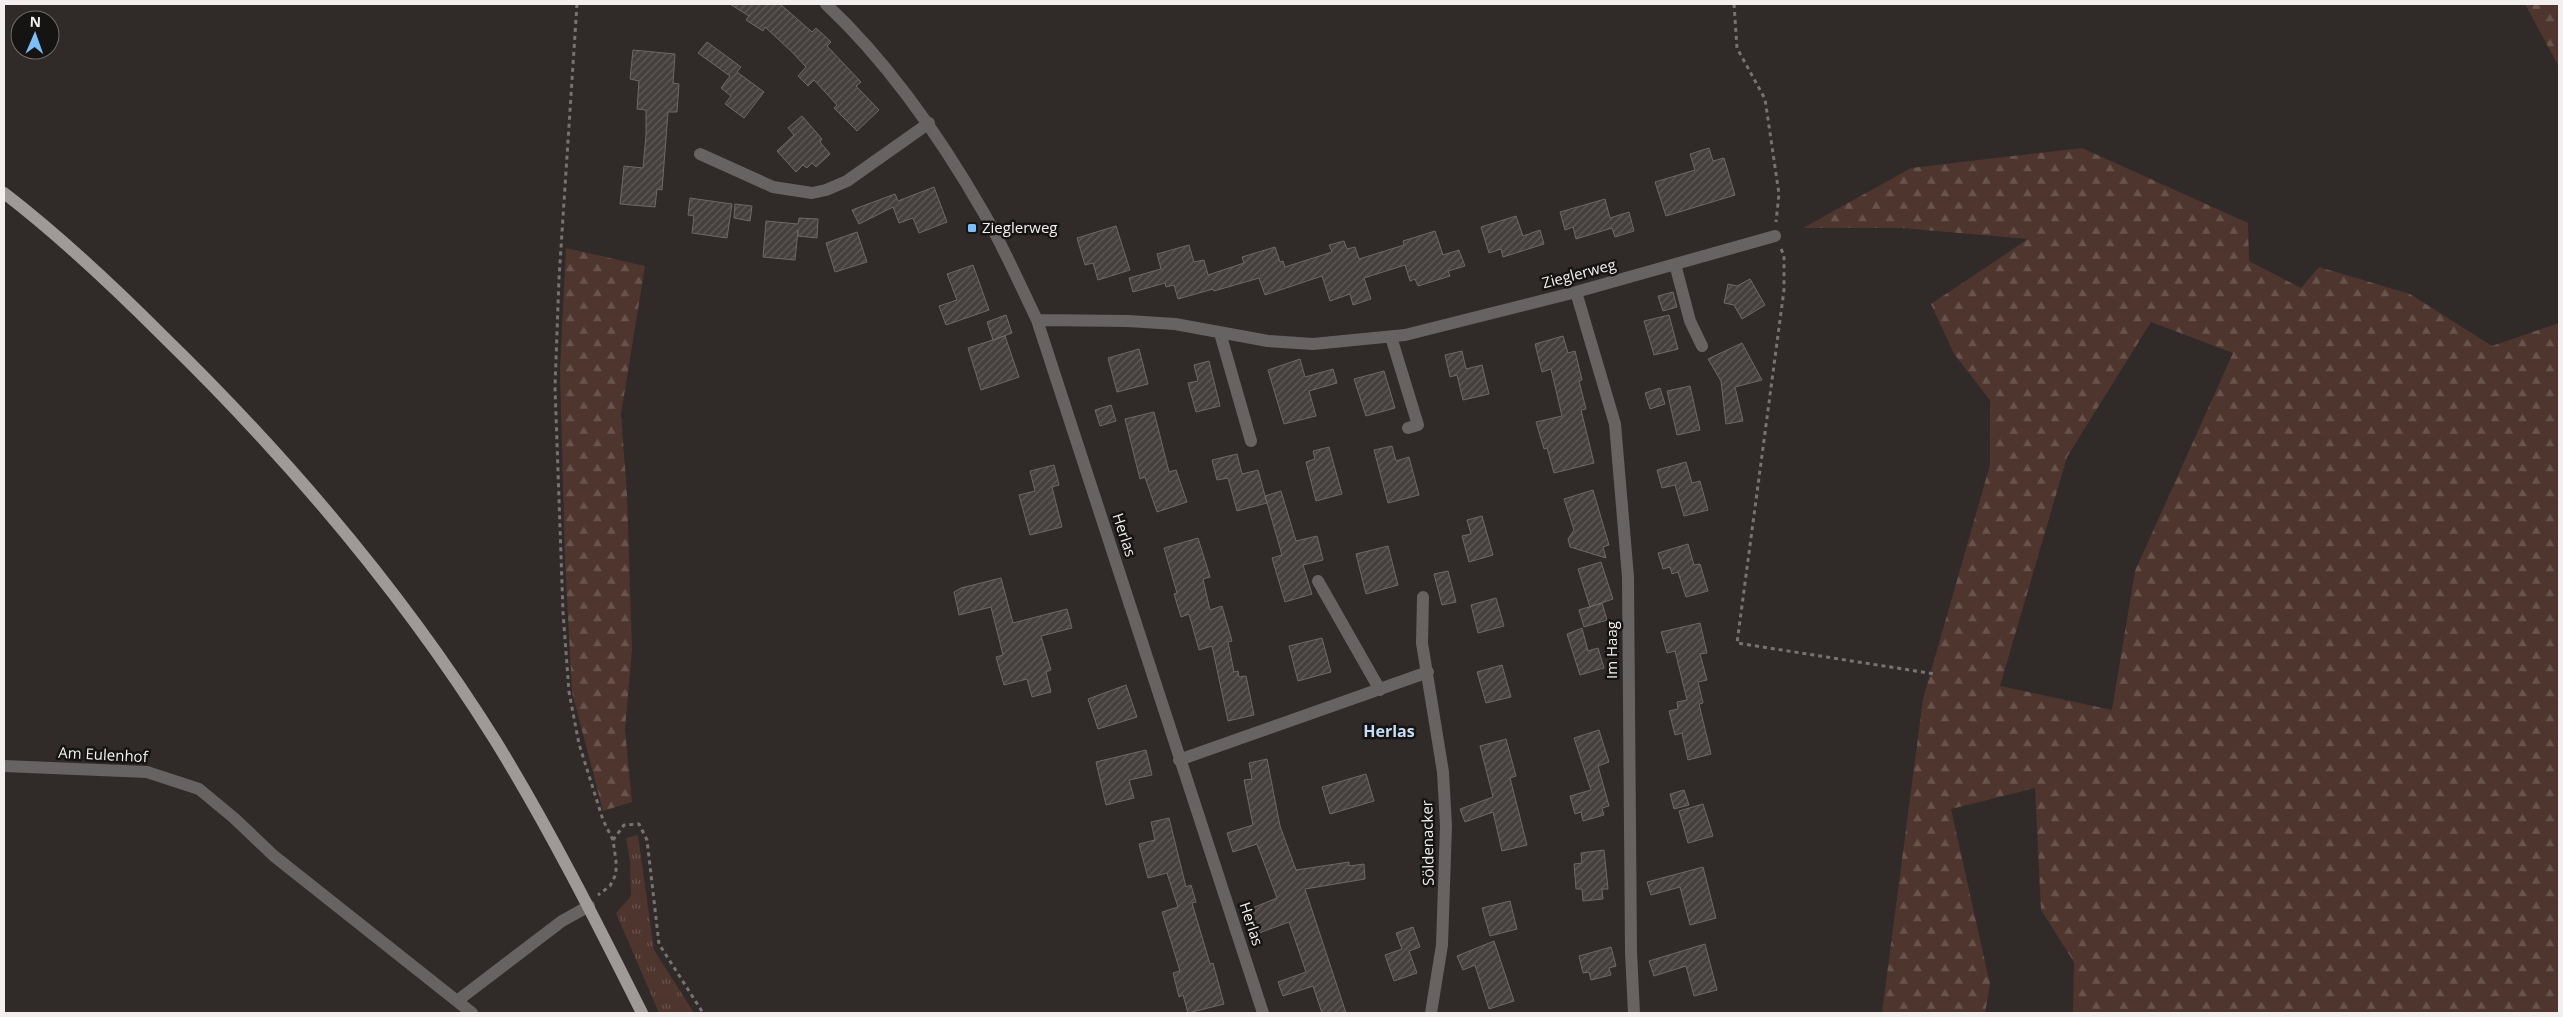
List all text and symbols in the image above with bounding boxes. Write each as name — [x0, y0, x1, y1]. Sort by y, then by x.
north arrow — [10, 10, 60, 60]
text: N — [29, 12, 41, 31]
place label: Zieglerweg — [982, 217, 1057, 237]
marker: Zieglerweg — [966, 222, 978, 234]
street label: Zieglerweg — [1540, 254, 1618, 292]
street label: Herlas — [1109, 510, 1141, 559]
street label: Im Haag — [1601, 621, 1621, 679]
district label: Herlas — [1363, 720, 1415, 742]
street label: Am Eulenhof — [58, 742, 149, 766]
street label: Söldenacker — [1416, 800, 1438, 886]
street label: Herlas — [1236, 899, 1268, 948]

